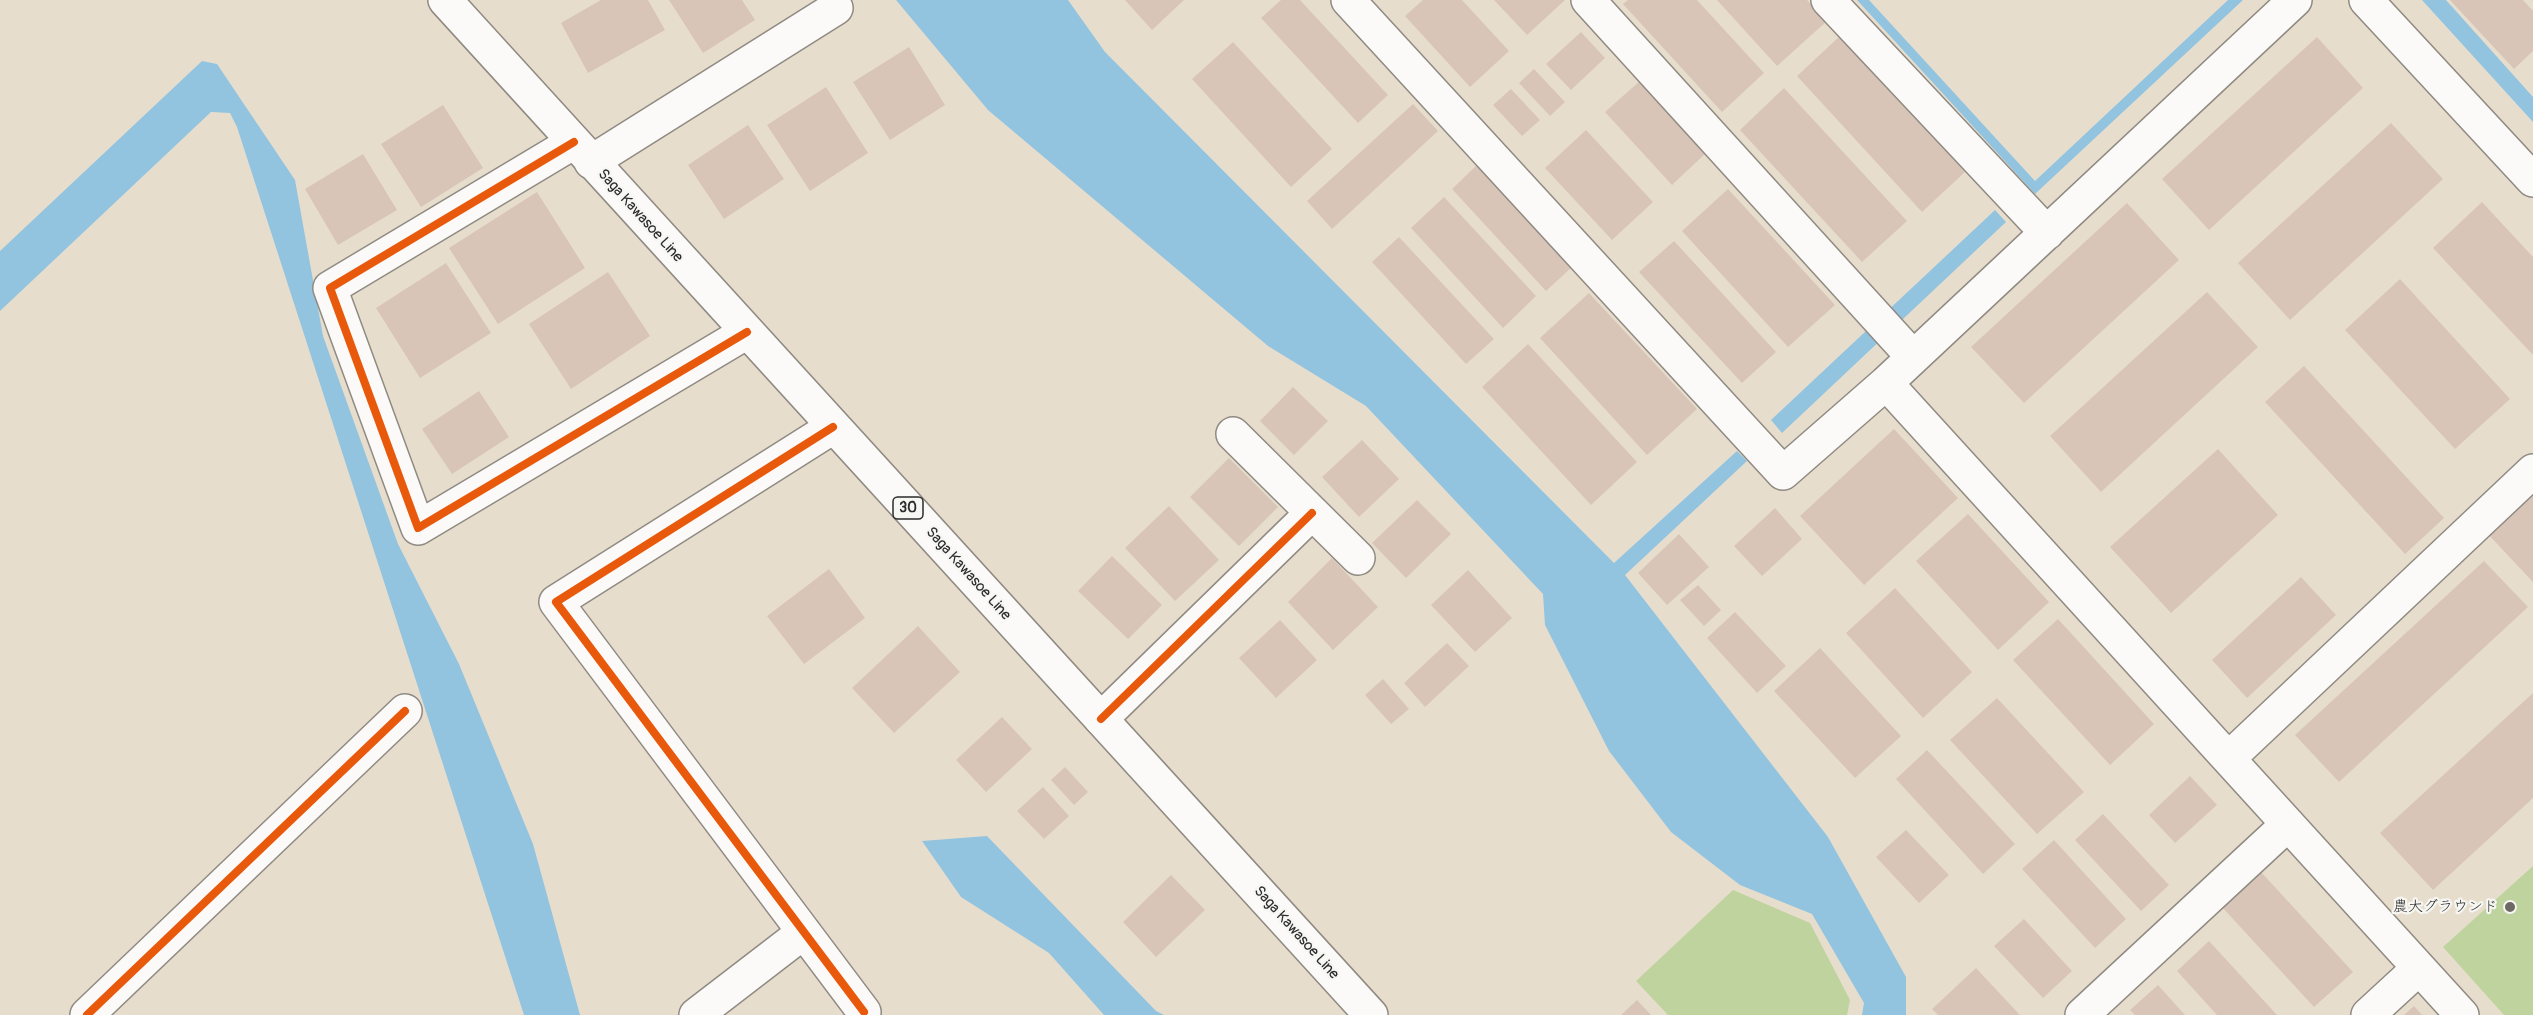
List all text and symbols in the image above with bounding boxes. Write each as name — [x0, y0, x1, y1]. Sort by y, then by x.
street label: Saga Kawasoe Line — [594, 166, 686, 266]
road number: 30 — [893, 497, 923, 519]
street label: Saga Kawasoe Line — [922, 524, 1014, 624]
street label: Saga Kawasoe Line — [1250, 883, 1342, 983]
place label: 農大グラウンド — [2393, 898, 2498, 916]
marker: 農大グラウンド — [2503, 900, 2517, 914]

